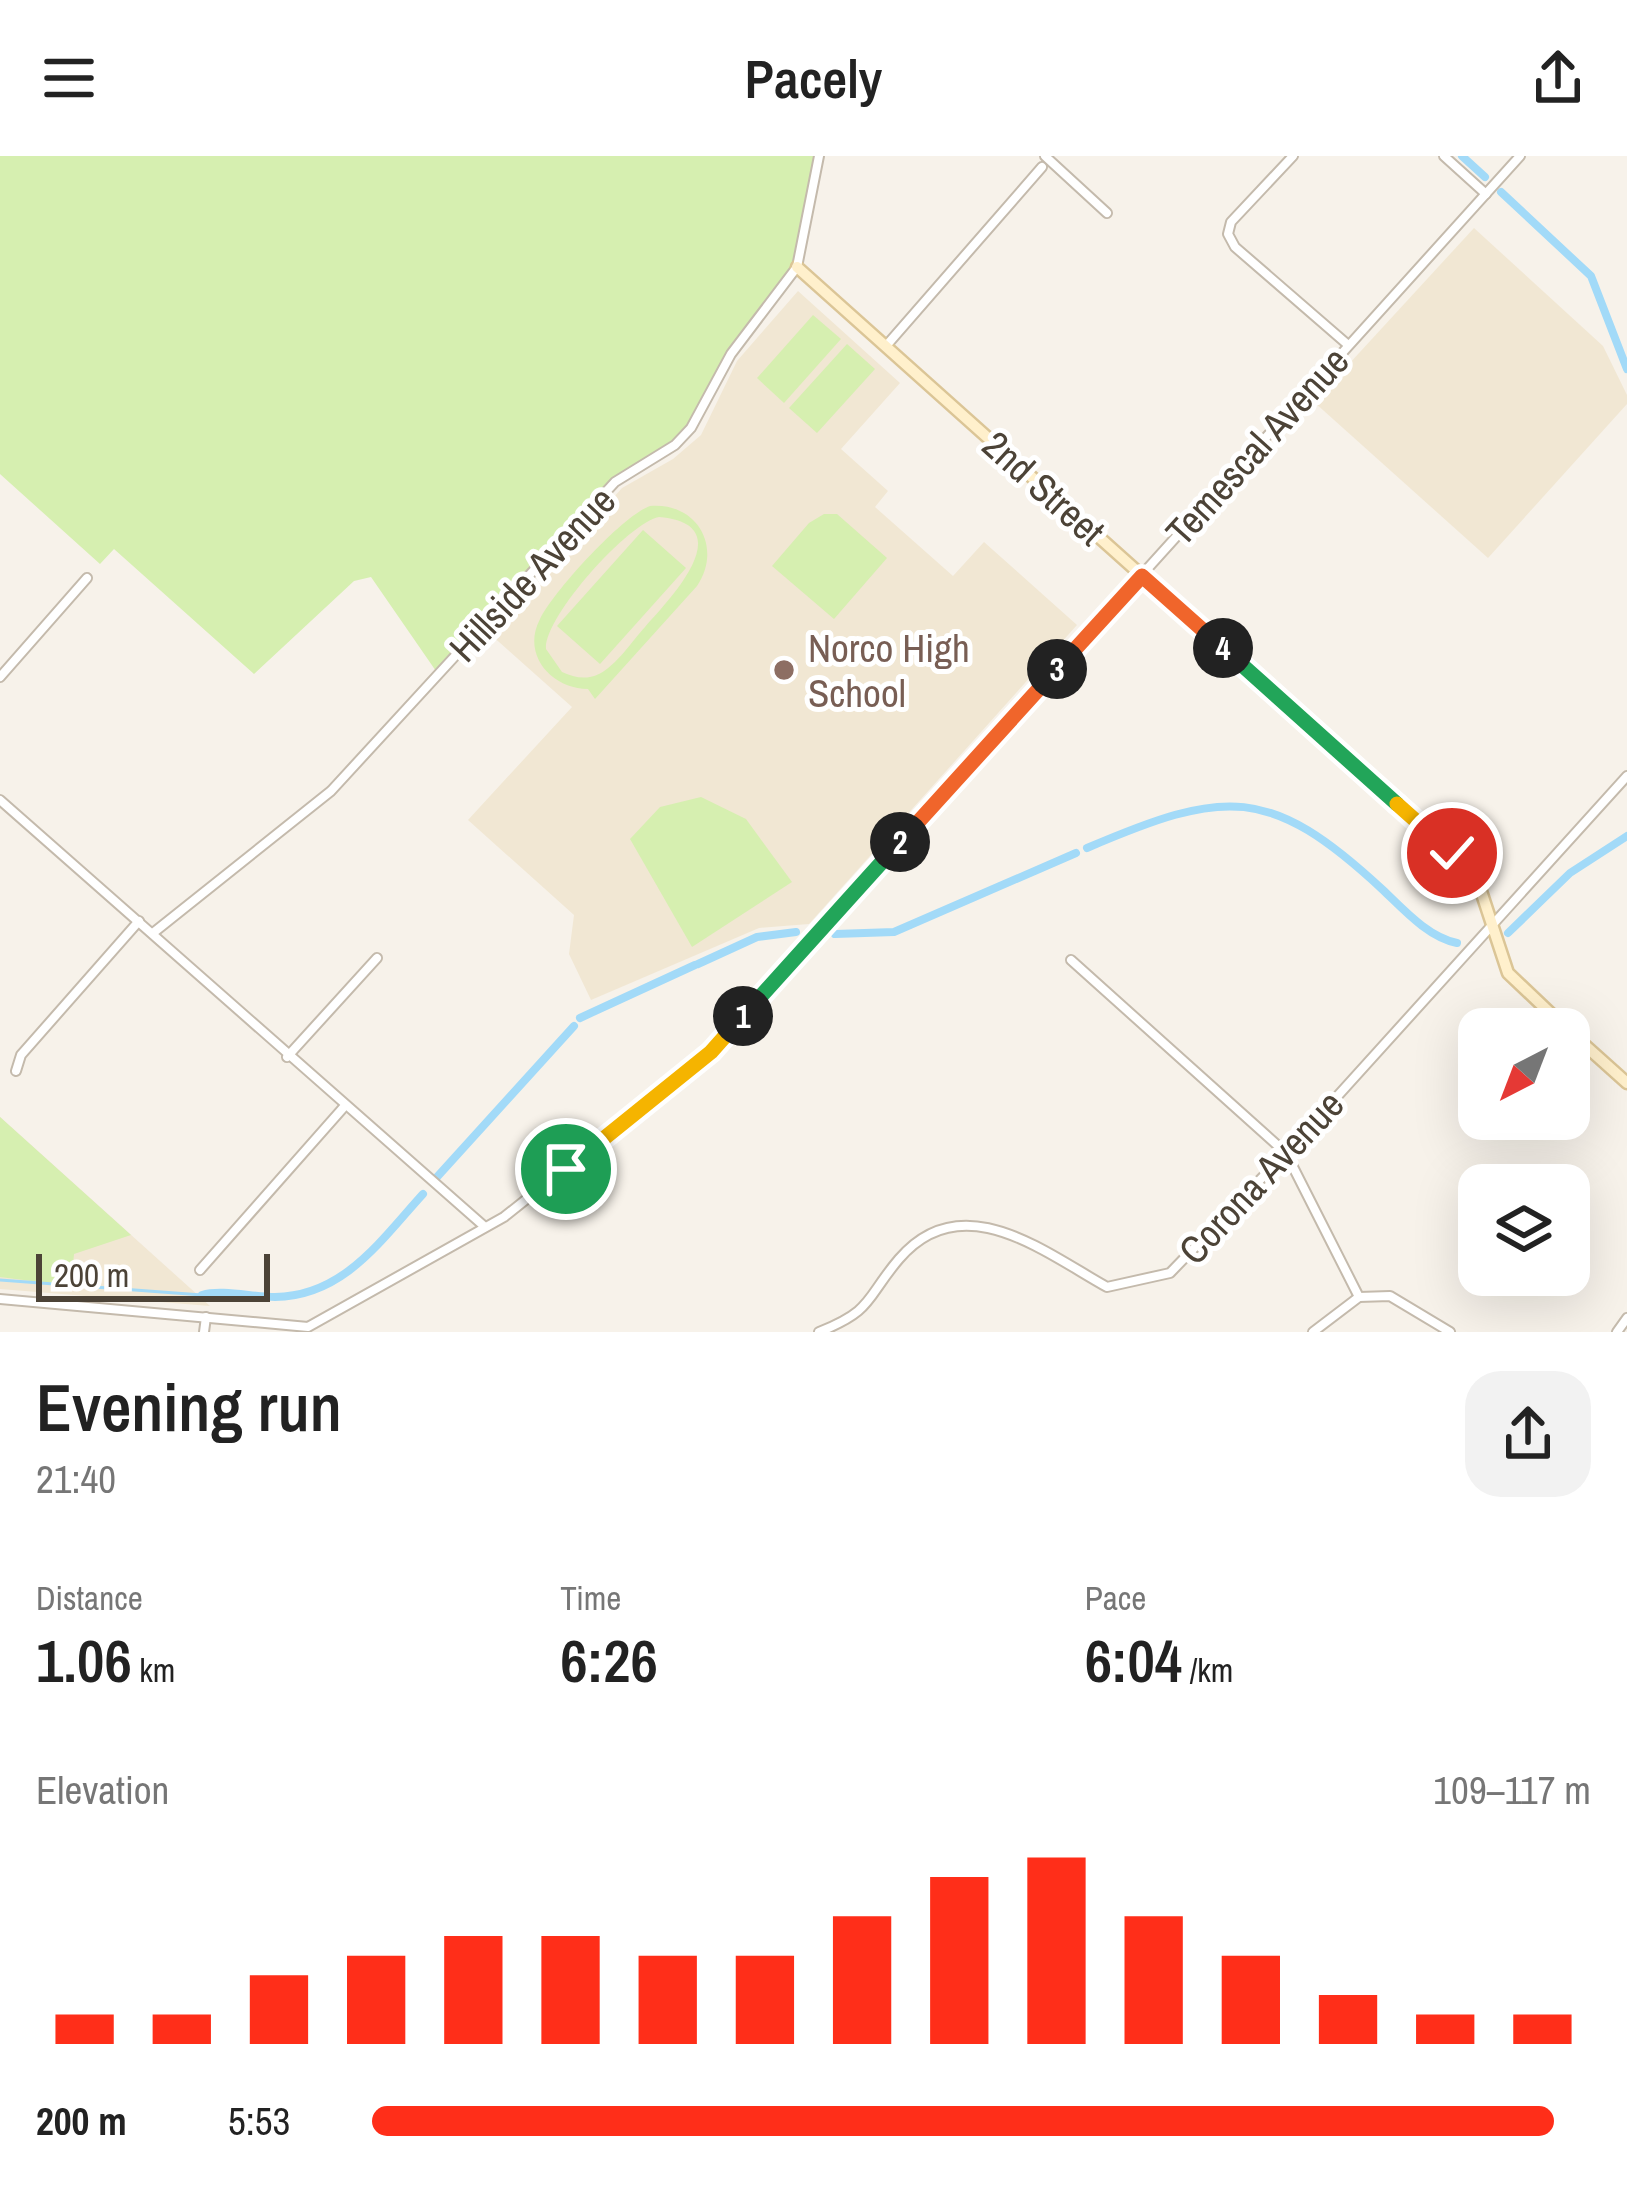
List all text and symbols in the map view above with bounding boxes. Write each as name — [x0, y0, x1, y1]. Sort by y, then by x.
text: Pacely — [745, 42, 882, 115]
icon: menu — [36, 45, 102, 111]
icon: share — [1525, 45, 1591, 111]
street label: Temescal Avenue — [1154, 336, 1360, 556]
street label: 2nd Street — [972, 419, 1116, 557]
street label: Hillside Avenue — [437, 475, 627, 673]
pin: 4 — [1193, 618, 1253, 678]
place label: Norco High School — [808, 622, 970, 719]
text: 4 — [1215, 626, 1231, 670]
pin: 3 — [1027, 639, 1087, 699]
text: 3 — [1049, 647, 1065, 691]
marker: Norco High School — [771, 657, 797, 683]
pin — [1401, 802, 1503, 904]
pin: 2 — [870, 812, 930, 872]
text: 2 — [892, 820, 908, 864]
icon: check — [1419, 820, 1485, 886]
pin: 1 — [713, 986, 773, 1046]
text: 1 — [735, 994, 751, 1038]
north arrow — [1458, 1008, 1590, 1140]
map controls — [1458, 1008, 1590, 1296]
street label: Corona Avenue — [1167, 1079, 1355, 1275]
pin — [515, 1118, 617, 1220]
icon: arrive — [533, 1136, 599, 1202]
button: layers — [1458, 1164, 1590, 1296]
scale bar — [36, 1248, 270, 1301]
text: 200 m — [54, 1253, 129, 1297]
text: Evening run — [36, 1363, 342, 1452]
button: share — [1465, 1371, 1591, 1497]
text: 21:40 — [36, 1453, 116, 1505]
text: Distance — [36, 1576, 143, 1620]
text: Time — [560, 1576, 621, 1620]
text: Pace — [1085, 1576, 1146, 1620]
text: 1.06 — [36, 1620, 132, 1701]
text: 6:26 — [560, 1620, 658, 1701]
text: 6:04 — [1085, 1620, 1182, 1701]
text: km — [132, 1648, 175, 1692]
text: /km — [1182, 1648, 1233, 1692]
text: Elevation — [36, 1764, 169, 1816]
text: 109–117 m — [1433, 1764, 1591, 1816]
text: 200 m — [36, 2095, 127, 2147]
text: 5:53 — [228, 2095, 290, 2147]

